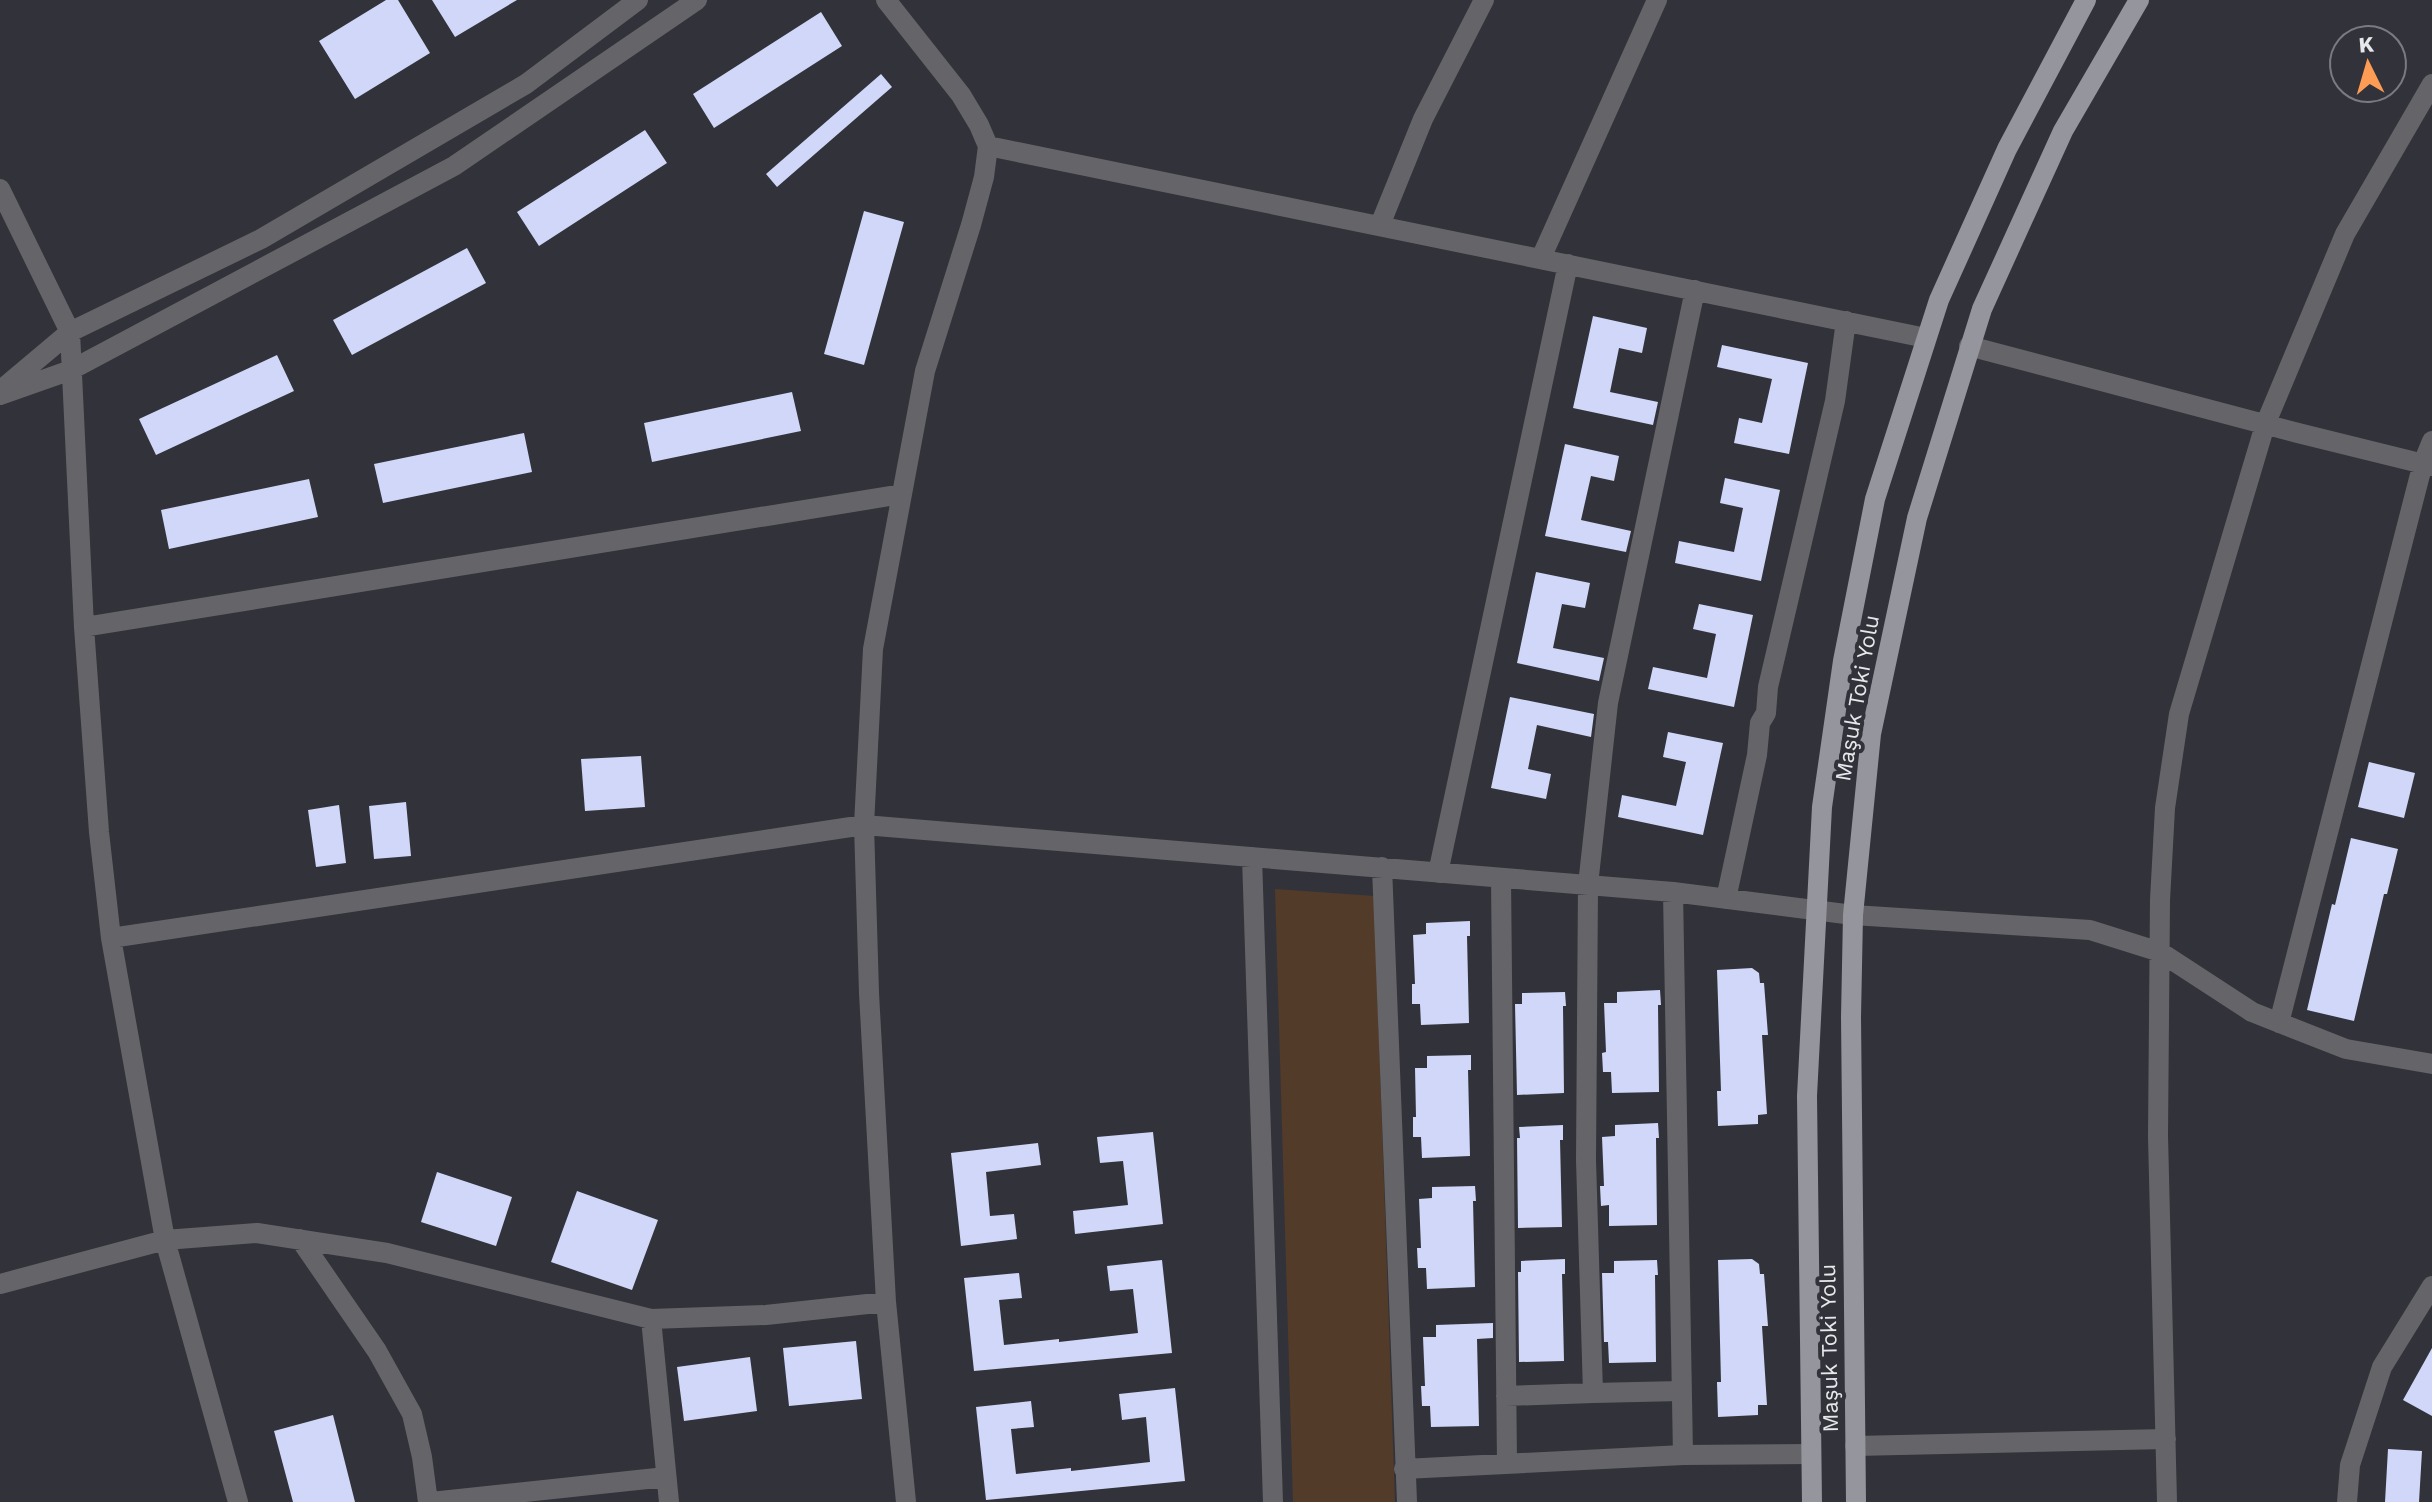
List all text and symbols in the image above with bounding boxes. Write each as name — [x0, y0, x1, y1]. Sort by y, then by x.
north arrow — [2328, 24, 2408, 104]
text: K — [2358, 31, 2376, 58]
street label: Maşuk Toki Yolu — [1830, 613, 1884, 783]
street label: Maşuk Toki Yolu — [1815, 1263, 1843, 1433]

